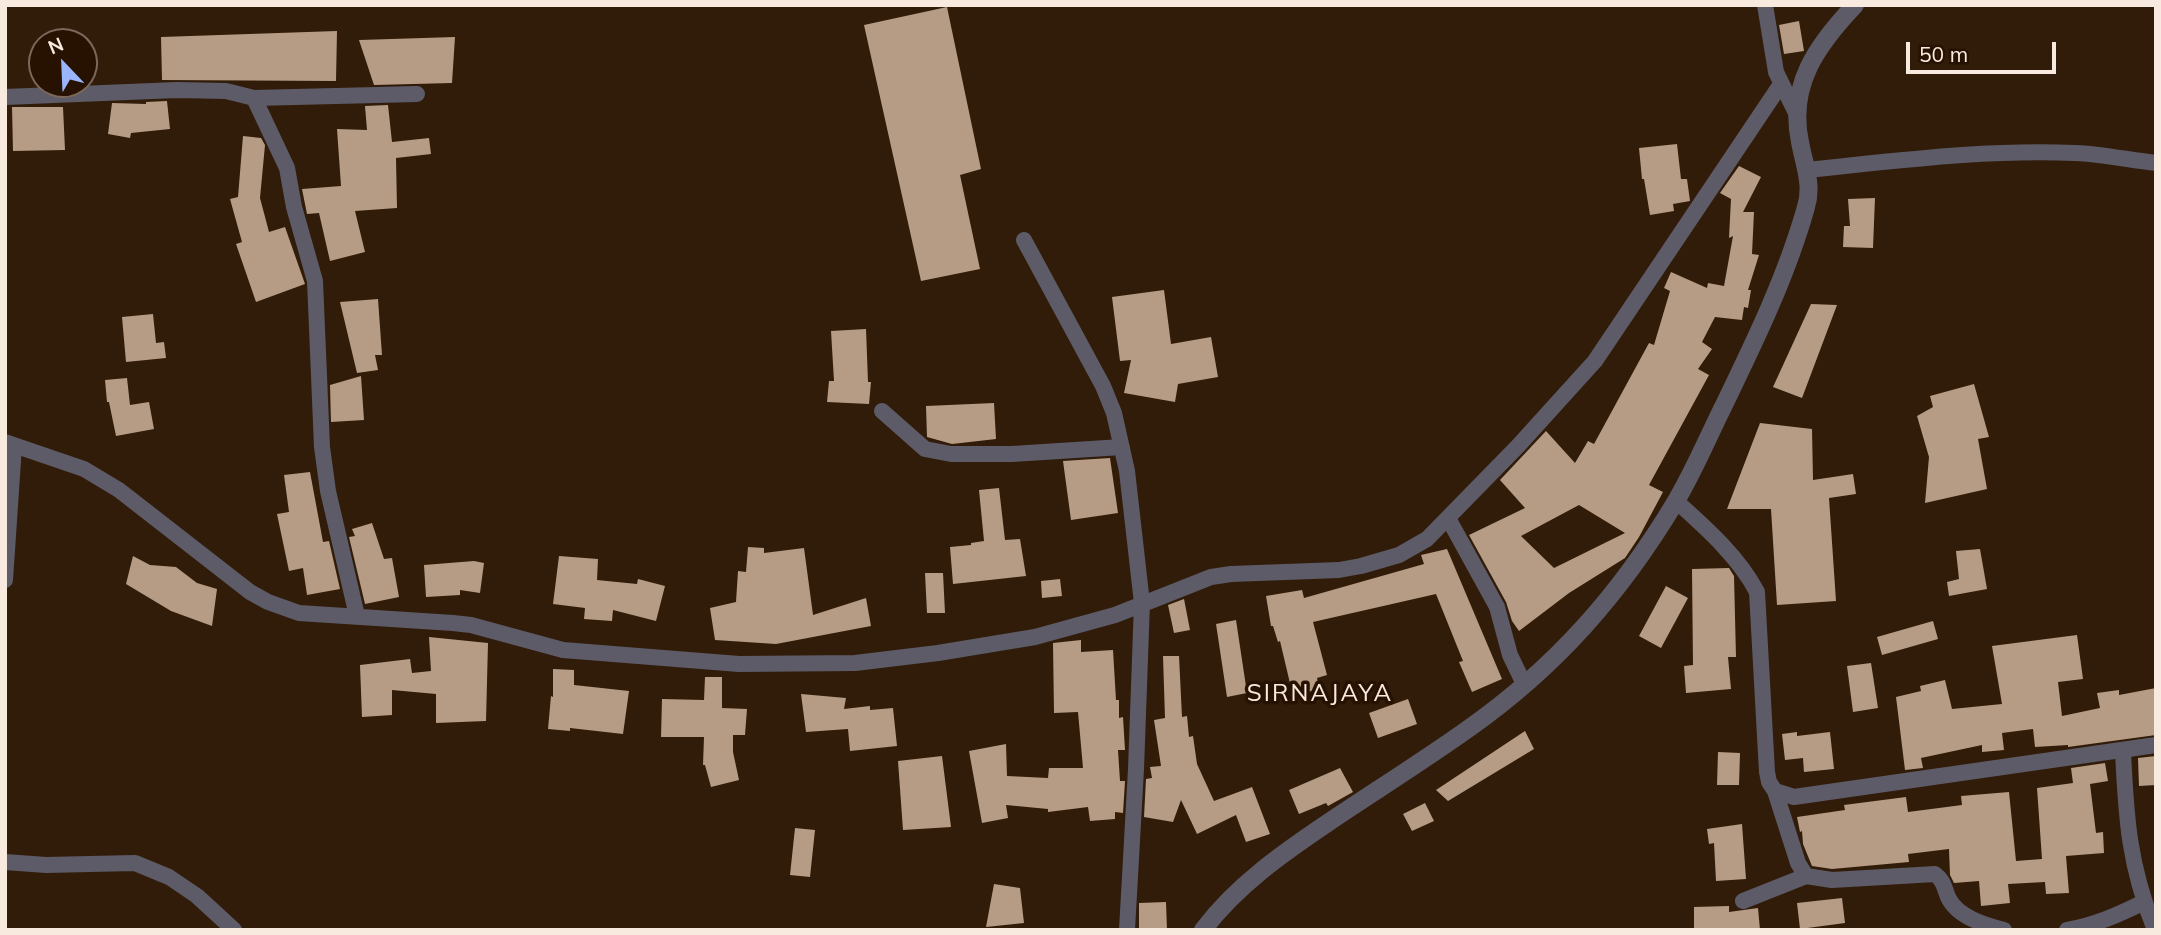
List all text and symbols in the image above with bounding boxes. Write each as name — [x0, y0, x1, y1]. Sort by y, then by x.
north arrow — [28, 28, 98, 98]
scale bar — [1909, 28, 2060, 72]
text: N — [44, 32, 67, 59]
text: 50 m — [1919, 41, 1968, 67]
district label: SIRNAJAYA — [1248, 680, 1392, 708]

